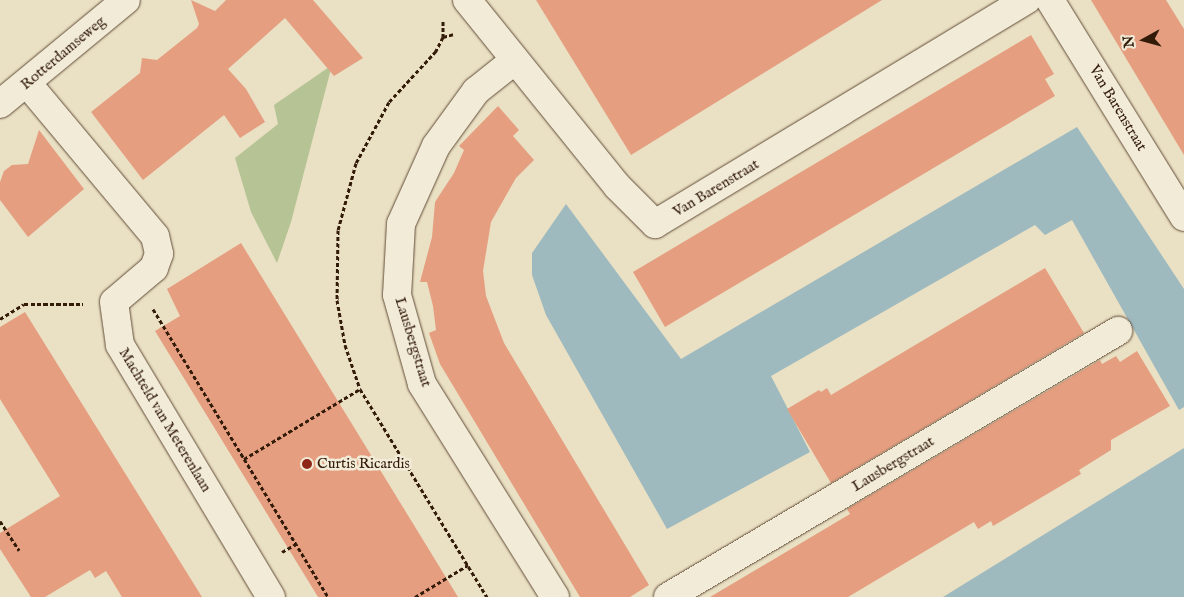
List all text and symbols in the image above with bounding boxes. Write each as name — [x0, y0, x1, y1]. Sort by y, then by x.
street label: Rotterdamseweg — [17, 12, 109, 94]
north arrow — [1119, 15, 1169, 65]
text: N — [1119, 35, 1139, 49]
street label: Van Barenstraat — [1085, 62, 1151, 154]
street label: Van Barenstraat — [670, 155, 762, 221]
street label: Lausbergstraat — [391, 295, 435, 389]
street label: Machteld van Meterenlaan — [115, 345, 215, 495]
street label: Lausbergstraat — [849, 432, 937, 496]
place label: Curtis Ricardis — [317, 455, 410, 473]
marker: Curtis Ricardis — [301, 458, 313, 470]

